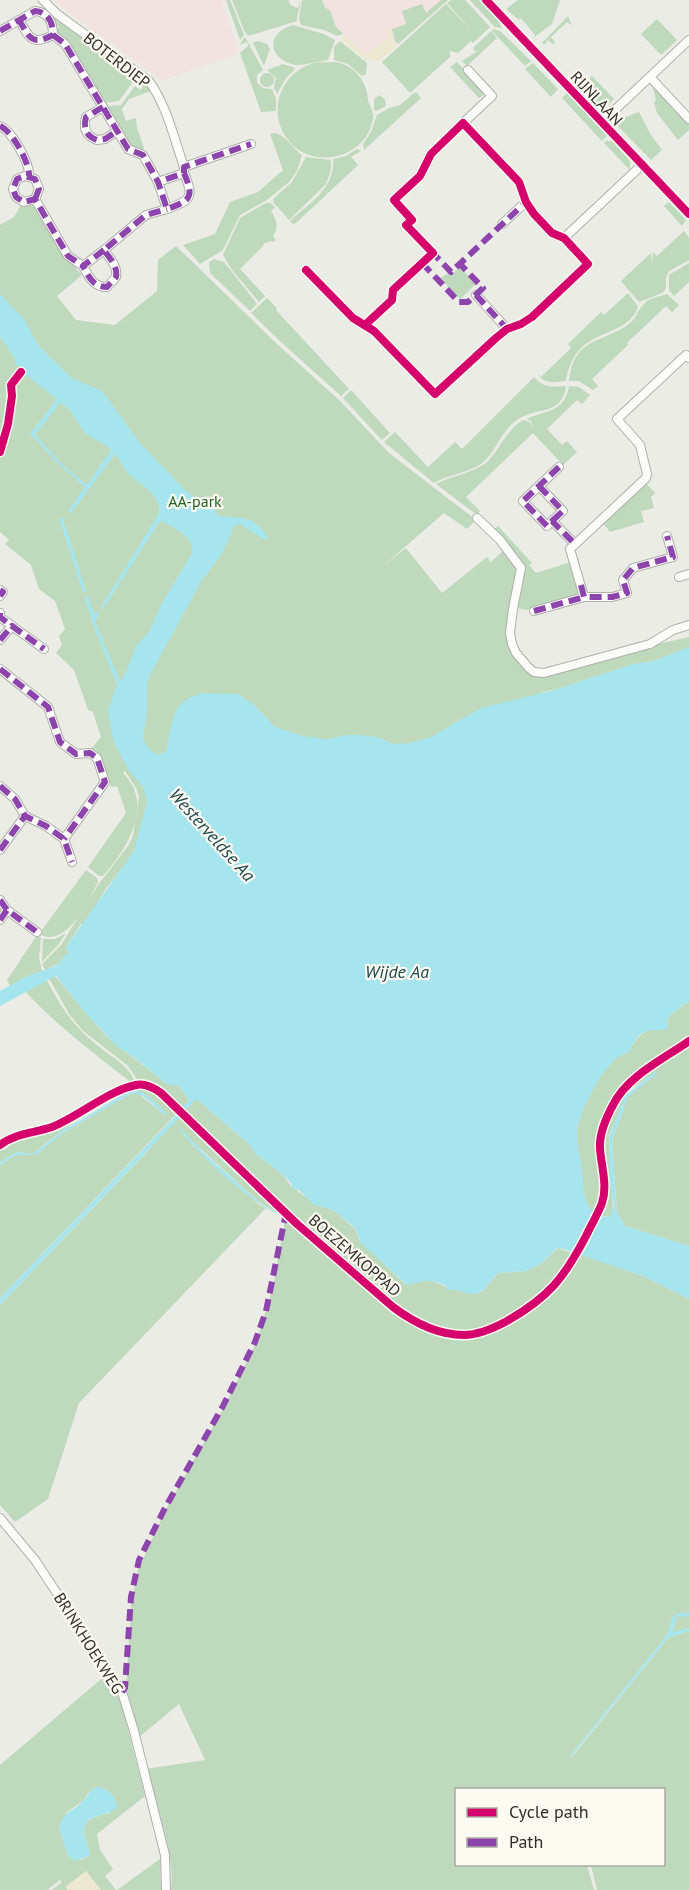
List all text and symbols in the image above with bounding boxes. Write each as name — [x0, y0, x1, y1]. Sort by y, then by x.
street label: BOTERDIEP — [80, 28, 154, 92]
street label: RIJNLAAN — [567, 67, 627, 129]
park label: AA-park — [168, 491, 222, 511]
water label: Westerveldse Aa — [164, 783, 260, 886]
water label: Wijde Aa — [365, 960, 429, 983]
street label: BOEZEMKOPPAD — [305, 1210, 405, 1300]
street label: BRINKHOEKWEG — [50, 1589, 128, 1697]
legend — [455, 1788, 665, 1866]
text: Cycle path — [509, 1800, 589, 1823]
text: Path — [509, 1830, 543, 1853]

